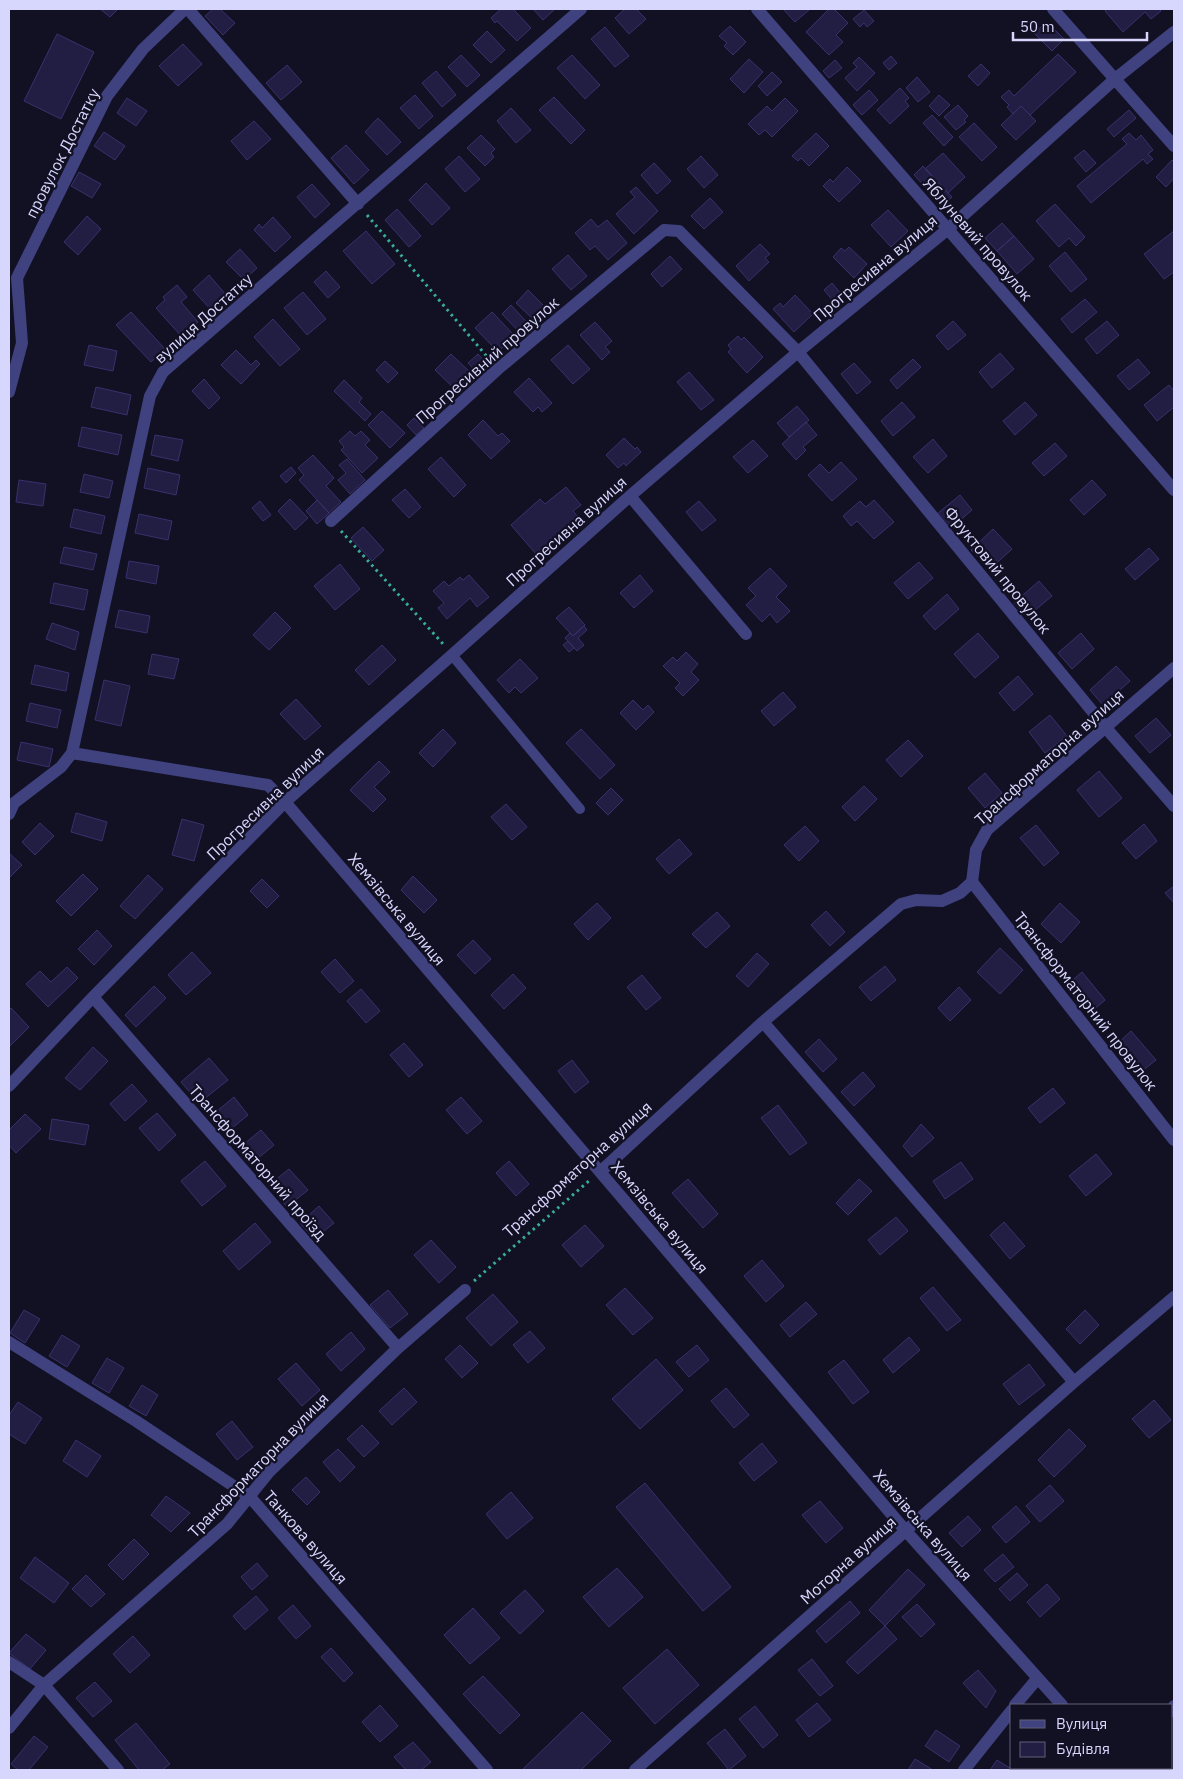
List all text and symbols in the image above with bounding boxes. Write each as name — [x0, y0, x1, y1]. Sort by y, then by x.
scale bar — [1013, 10, 1147, 42]
text: 50 m — [1020, 17, 1055, 36]
street label: провулок Достатку — [21, 85, 103, 221]
street label: Яблуневий провулок — [919, 173, 1037, 305]
street label: Прогресивна вулиця — [809, 210, 941, 326]
street label: вулиця Достатку — [150, 269, 256, 367]
street label: Прогресивний провулок — [411, 292, 563, 428]
street label: Прогресивна вулиця — [501, 472, 631, 590]
street label: Фруктовий провулок — [940, 502, 1056, 638]
street label: Трансформаторна вулиця — [970, 685, 1128, 829]
street label: Прогресивна вулиця — [202, 742, 328, 864]
street label: Хемзівська вулиця — [344, 849, 450, 969]
street label: Трансформаторний провулок — [1010, 908, 1162, 1095]
street label: Трансформаторний проїзд — [185, 1080, 331, 1244]
street label: Трансформаторна вулиця — [498, 1097, 656, 1241]
street label: Хемзівська вулиця — [607, 1157, 713, 1277]
street label: Трансформаторна вулиця — [184, 1388, 332, 1542]
street label: Хемзівська вулиця — [869, 1465, 977, 1585]
street label: Танкова вулиця — [260, 1486, 352, 1588]
street label: Моторна вулиця — [796, 1512, 900, 1608]
legend — [1010, 1704, 1173, 1769]
text: Вулиця — [1056, 1714, 1107, 1733]
text: Будівля — [1056, 1739, 1110, 1758]

